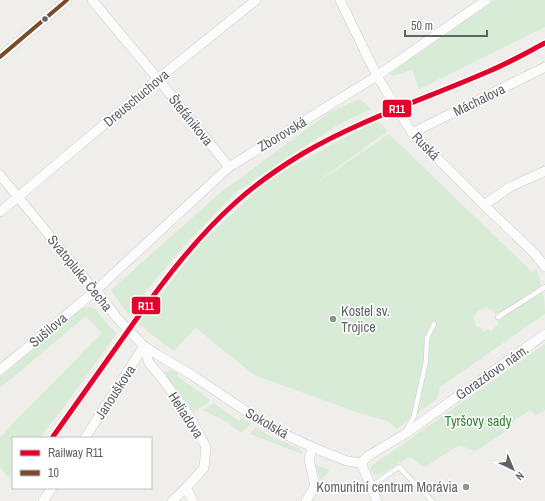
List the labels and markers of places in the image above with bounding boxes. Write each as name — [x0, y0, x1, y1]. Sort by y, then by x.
unlabelled marker — [40, 14, 50, 24]
place label: Kostel sv. Trojice — [341, 302, 390, 336]
marker: Kostel sv. Trojice — [328, 314, 338, 324]
place label: Komunitní centrum Morávia — [316, 478, 459, 496]
marker: Komunitní centrum Morávia — [461, 482, 471, 492]

